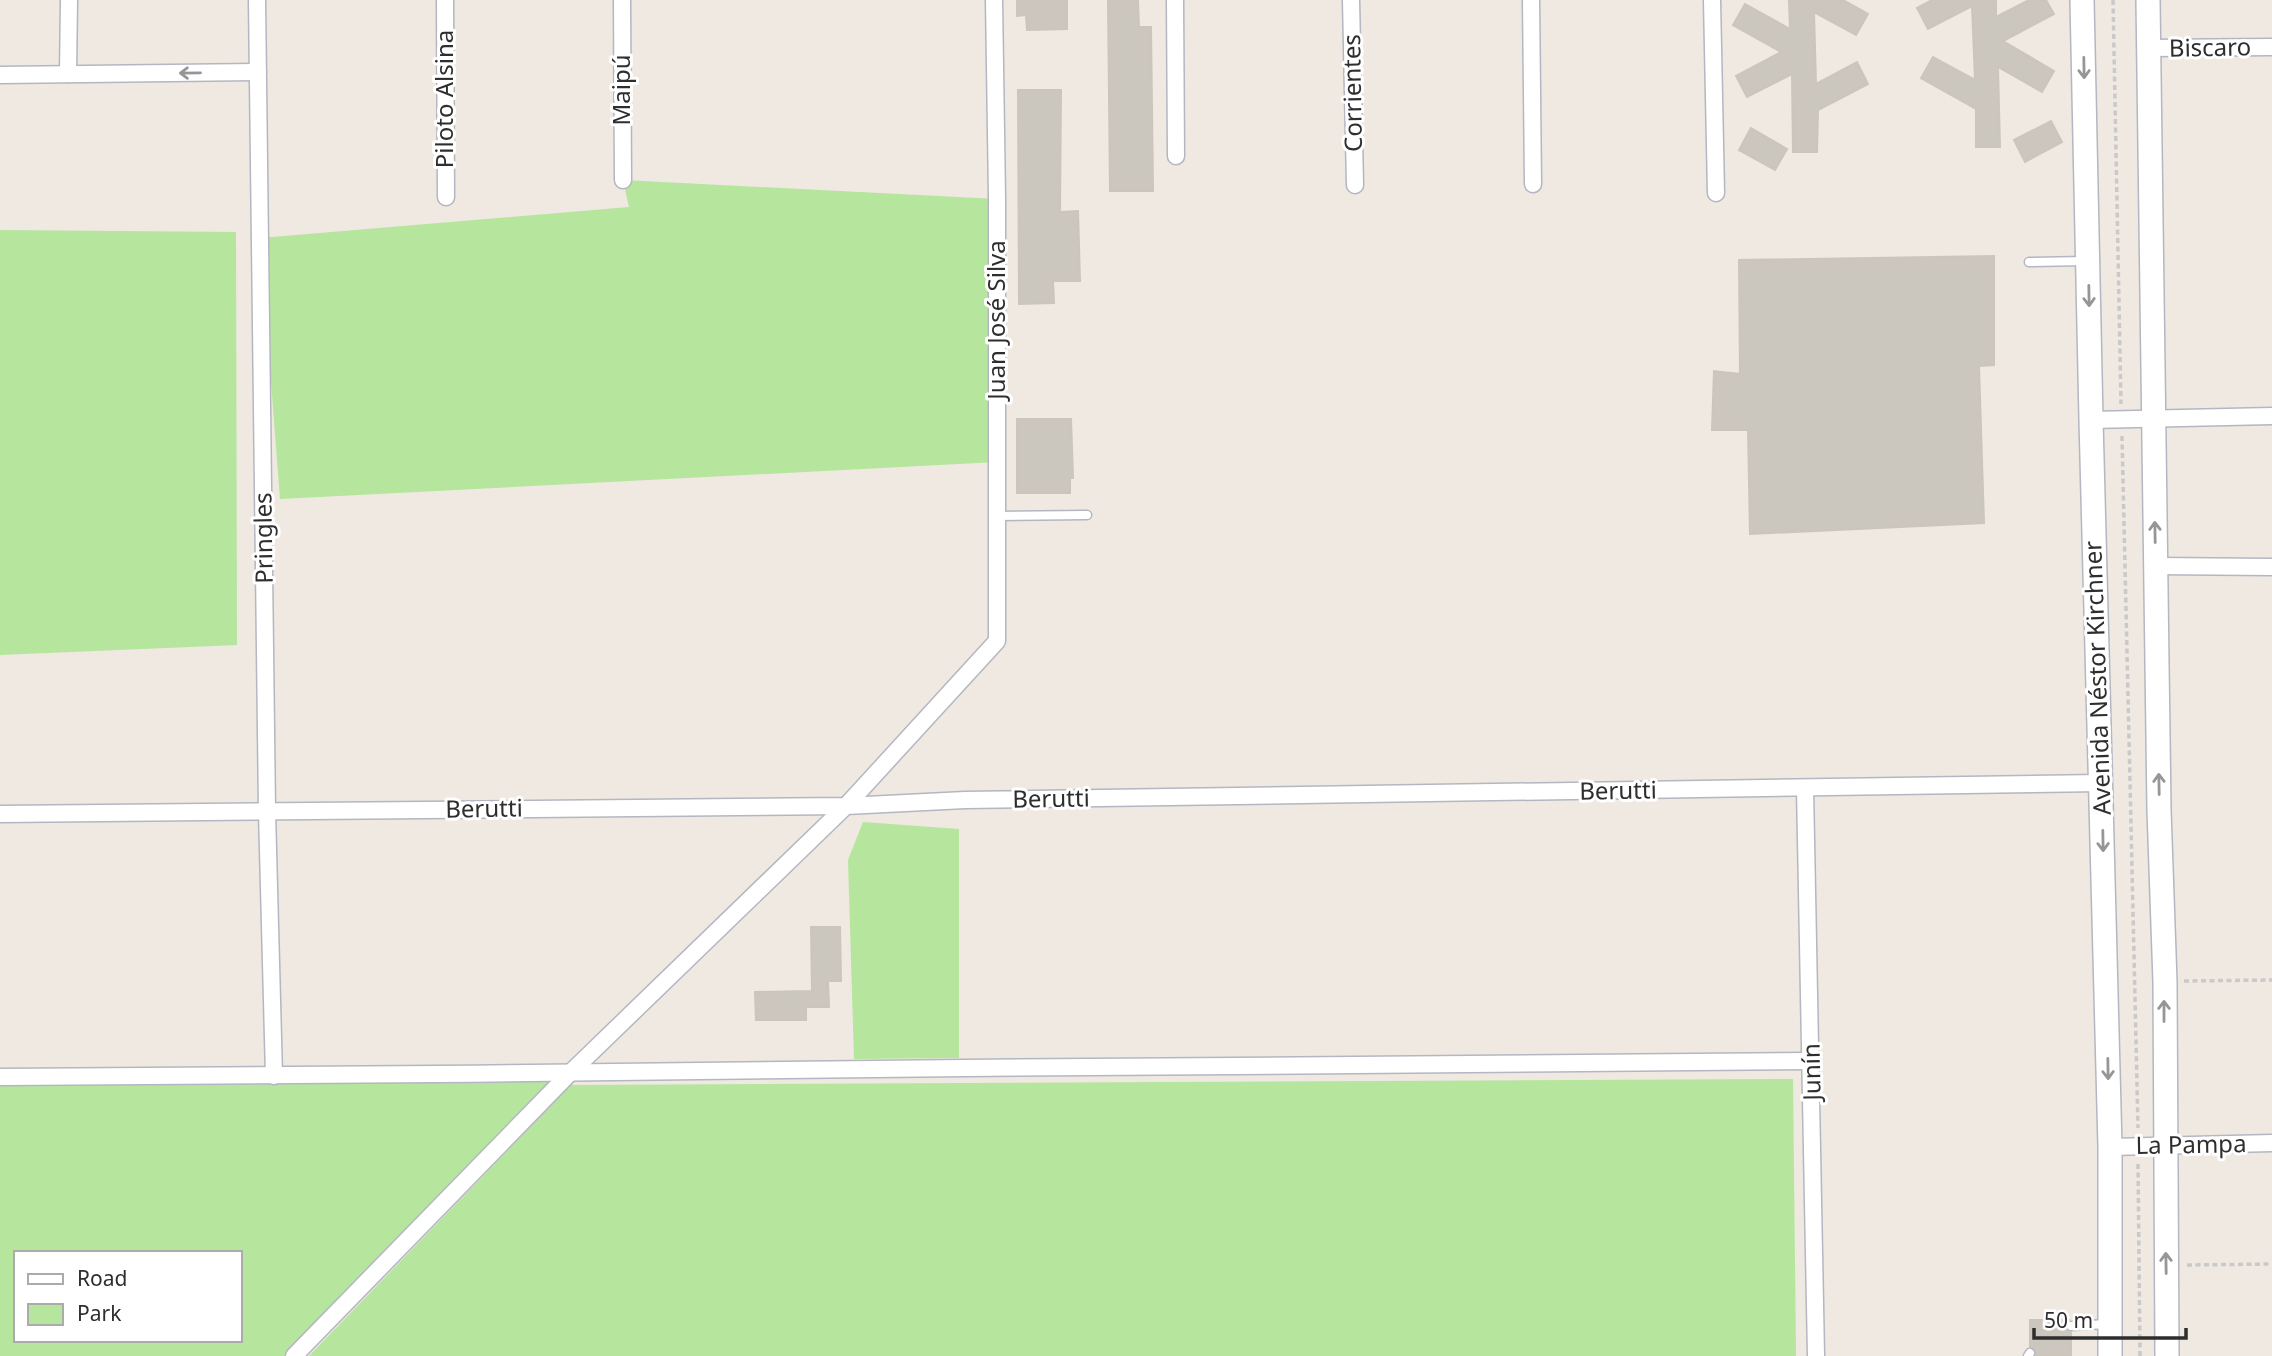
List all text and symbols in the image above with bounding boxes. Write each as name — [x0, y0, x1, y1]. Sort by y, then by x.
street label: Biscaro — [2169, 29, 2251, 64]
street label: Piloto Alsina — [427, 30, 460, 168]
street label: Corrientes — [1334, 34, 1369, 152]
street label: Maipú — [604, 54, 637, 126]
one-way arrow — [2077, 56, 2091, 79]
one-way arrow — [178, 66, 201, 79]
street label: Juan José Silva — [979, 240, 1012, 402]
one-way arrow — [2082, 284, 2095, 307]
street label: Pringles — [245, 492, 280, 584]
one-way arrow — [2148, 521, 2162, 544]
street label: Avenida Néstor Kirchner — [2075, 540, 2118, 816]
street label: Berutti — [1579, 772, 1657, 807]
one-way arrow — [2152, 773, 2165, 796]
street label: Berutti — [1012, 780, 1090, 815]
street label: Berutti — [445, 790, 523, 825]
one-way arrow — [2096, 830, 2110, 853]
one-way arrow — [2157, 1000, 2171, 1023]
street label: Junín — [1794, 1043, 1828, 1103]
one-way arrow — [2102, 1057, 2115, 1080]
street label: La Pampa — [2135, 1126, 2247, 1161]
legend — [14, 1251, 242, 1342]
one-way arrow — [2159, 1252, 2172, 1275]
text: Road — [77, 1264, 127, 1292]
scale bar — [2034, 1296, 2186, 1340]
text: Park — [77, 1299, 122, 1327]
text: 50 m — [2044, 1306, 2093, 1334]

